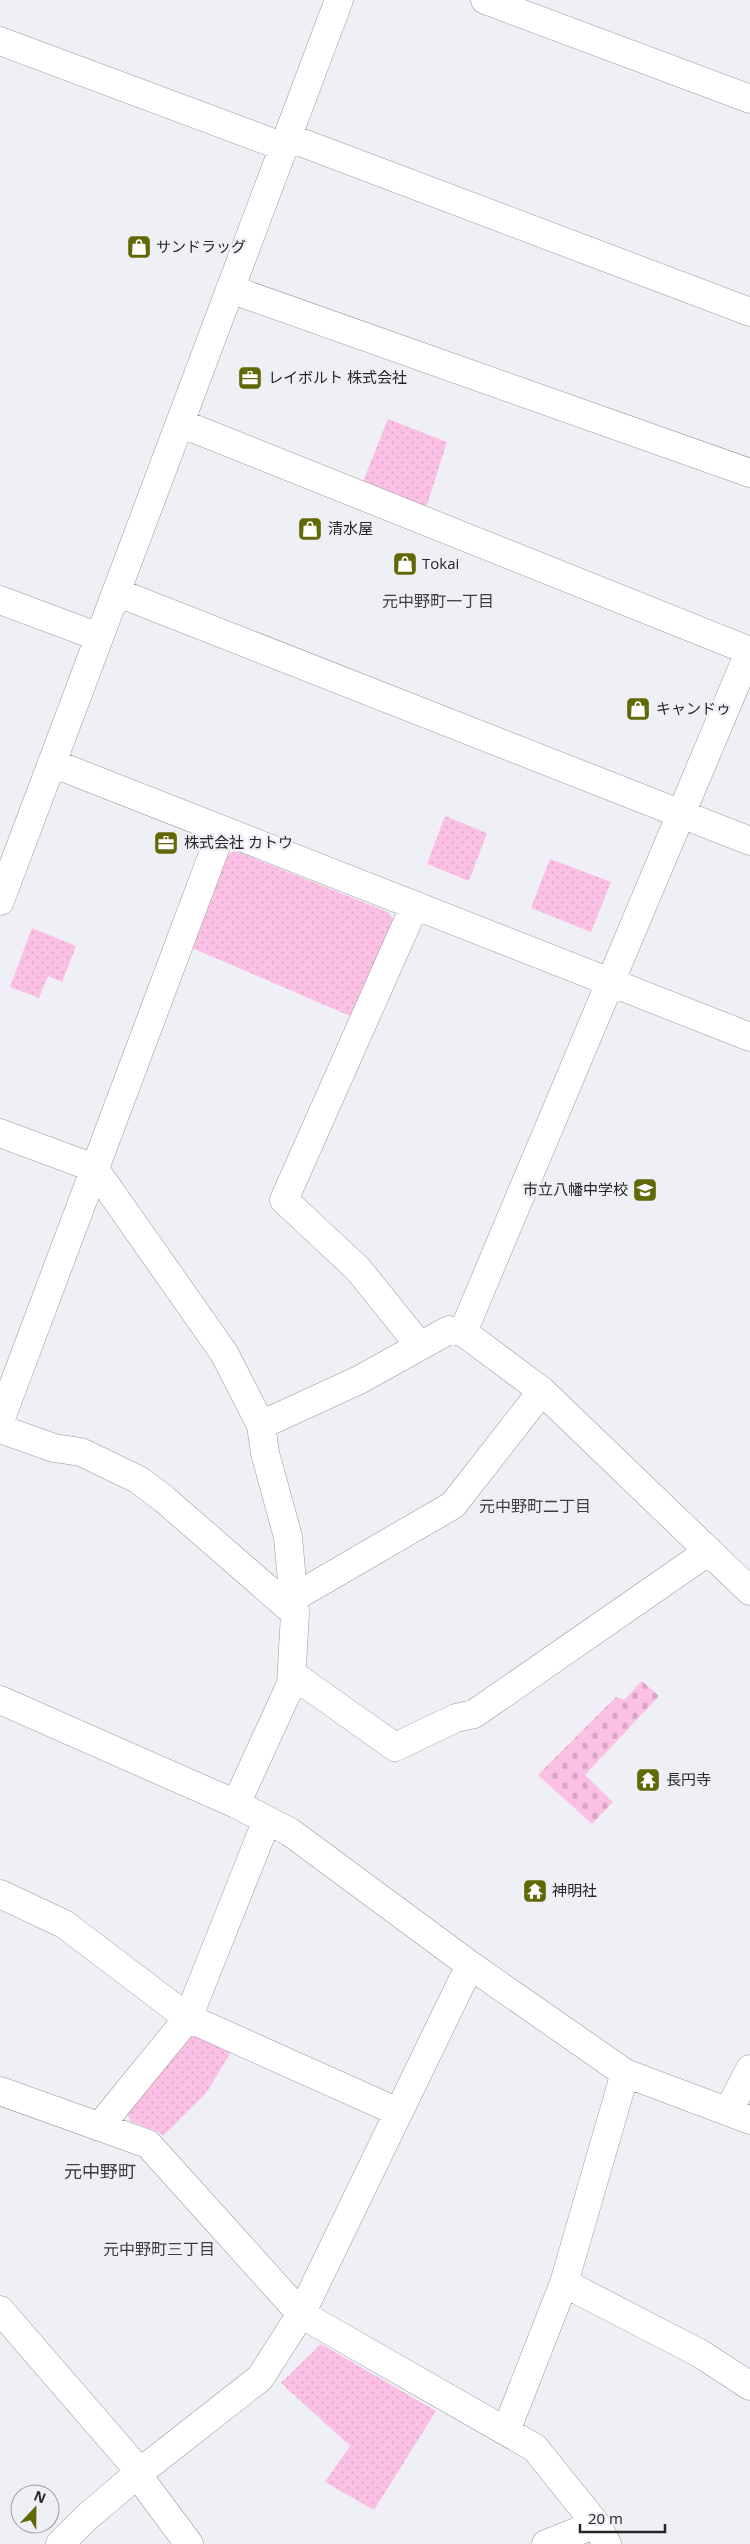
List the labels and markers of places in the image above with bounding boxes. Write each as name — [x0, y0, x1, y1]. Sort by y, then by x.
shop icon: サンドラッグ — [126, 234, 152, 260]
place label: サンドラッグ — [156, 236, 246, 256]
office icon: レイボルト 株式会社 — [237, 365, 263, 391]
place label: レイボルト 株式会社 — [268, 367, 407, 387]
shop icon: 清水屋 — [297, 516, 323, 542]
place label: 清水屋 — [328, 518, 373, 538]
shop icon: Tokai — [392, 551, 418, 577]
place label: Tokai — [422, 553, 459, 573]
shop icon: キャンドゥ — [625, 696, 651, 722]
place label: キャンドゥ — [656, 698, 731, 718]
office icon: 株式会社 カトウ — [153, 830, 179, 856]
place label: 株式会社 カトウ — [184, 832, 293, 852]
school or university icon: 市立八幡中学校 — [632, 1177, 658, 1203]
place label: 市立八幡中学校 — [523, 1179, 628, 1199]
temple icon: 長円寺 — [635, 1767, 661, 1793]
place label: 長円寺 — [666, 1769, 711, 1789]
temple icon: 神明社 — [522, 1878, 548, 1904]
place label: 神明社 — [552, 1880, 597, 1900]

